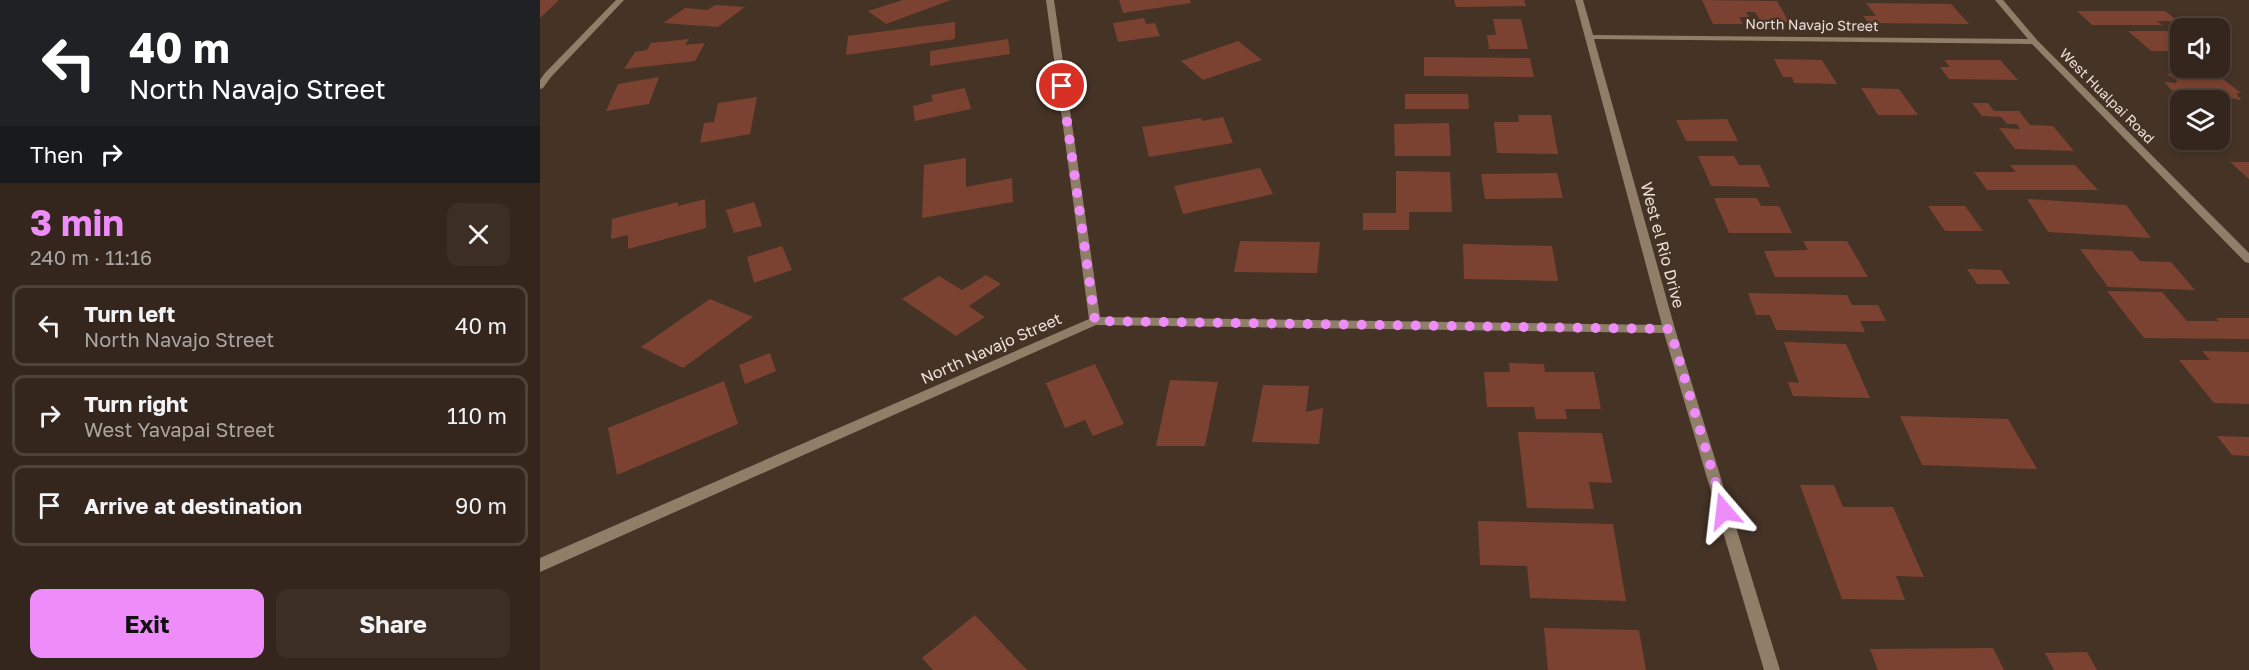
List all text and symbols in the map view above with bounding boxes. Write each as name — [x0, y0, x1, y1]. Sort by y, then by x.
street label: North Navajo Street — [1745, 15, 1879, 34]
map controls — [2170, 18, 2230, 150]
button: sound — [2170, 18, 2230, 78]
text: 40 m — [129, 22, 230, 72]
icon: left — [30, 24, 108, 102]
street label: West Hualpai Road — [2056, 45, 2158, 147]
pin — [1036, 60, 1087, 111]
icon: arrive — [1045, 69, 1078, 102]
text: North Navajo Street — [129, 73, 386, 105]
button: layers — [2170, 90, 2230, 150]
icon: right — [95, 138, 128, 171]
text: Then — [30, 141, 83, 168]
street label: West el Rio Drive — [1637, 180, 1689, 310]
text: 3 min — [30, 201, 124, 244]
button: close — [447, 203, 510, 266]
text: 240 m · 11:16 — [30, 245, 152, 269]
text: Turn left — [84, 300, 175, 327]
street label: North Navajo Street — [917, 308, 1065, 388]
icon: left — [33, 309, 66, 342]
text: 40 m — [455, 312, 507, 339]
text: North Navajo Street — [84, 327, 274, 351]
text: Turn right — [84, 390, 188, 417]
icon: right — [33, 399, 66, 432]
text: 110 m — [447, 402, 507, 429]
text: West Yavapai Street — [84, 417, 275, 441]
position arrow — [1692, 479, 1756, 543]
icon: arrive — [33, 489, 66, 522]
text: Arrive at destination — [84, 492, 302, 519]
text: 90 m — [455, 492, 507, 519]
button: Exit — [30, 589, 264, 658]
button: Share — [276, 589, 510, 658]

